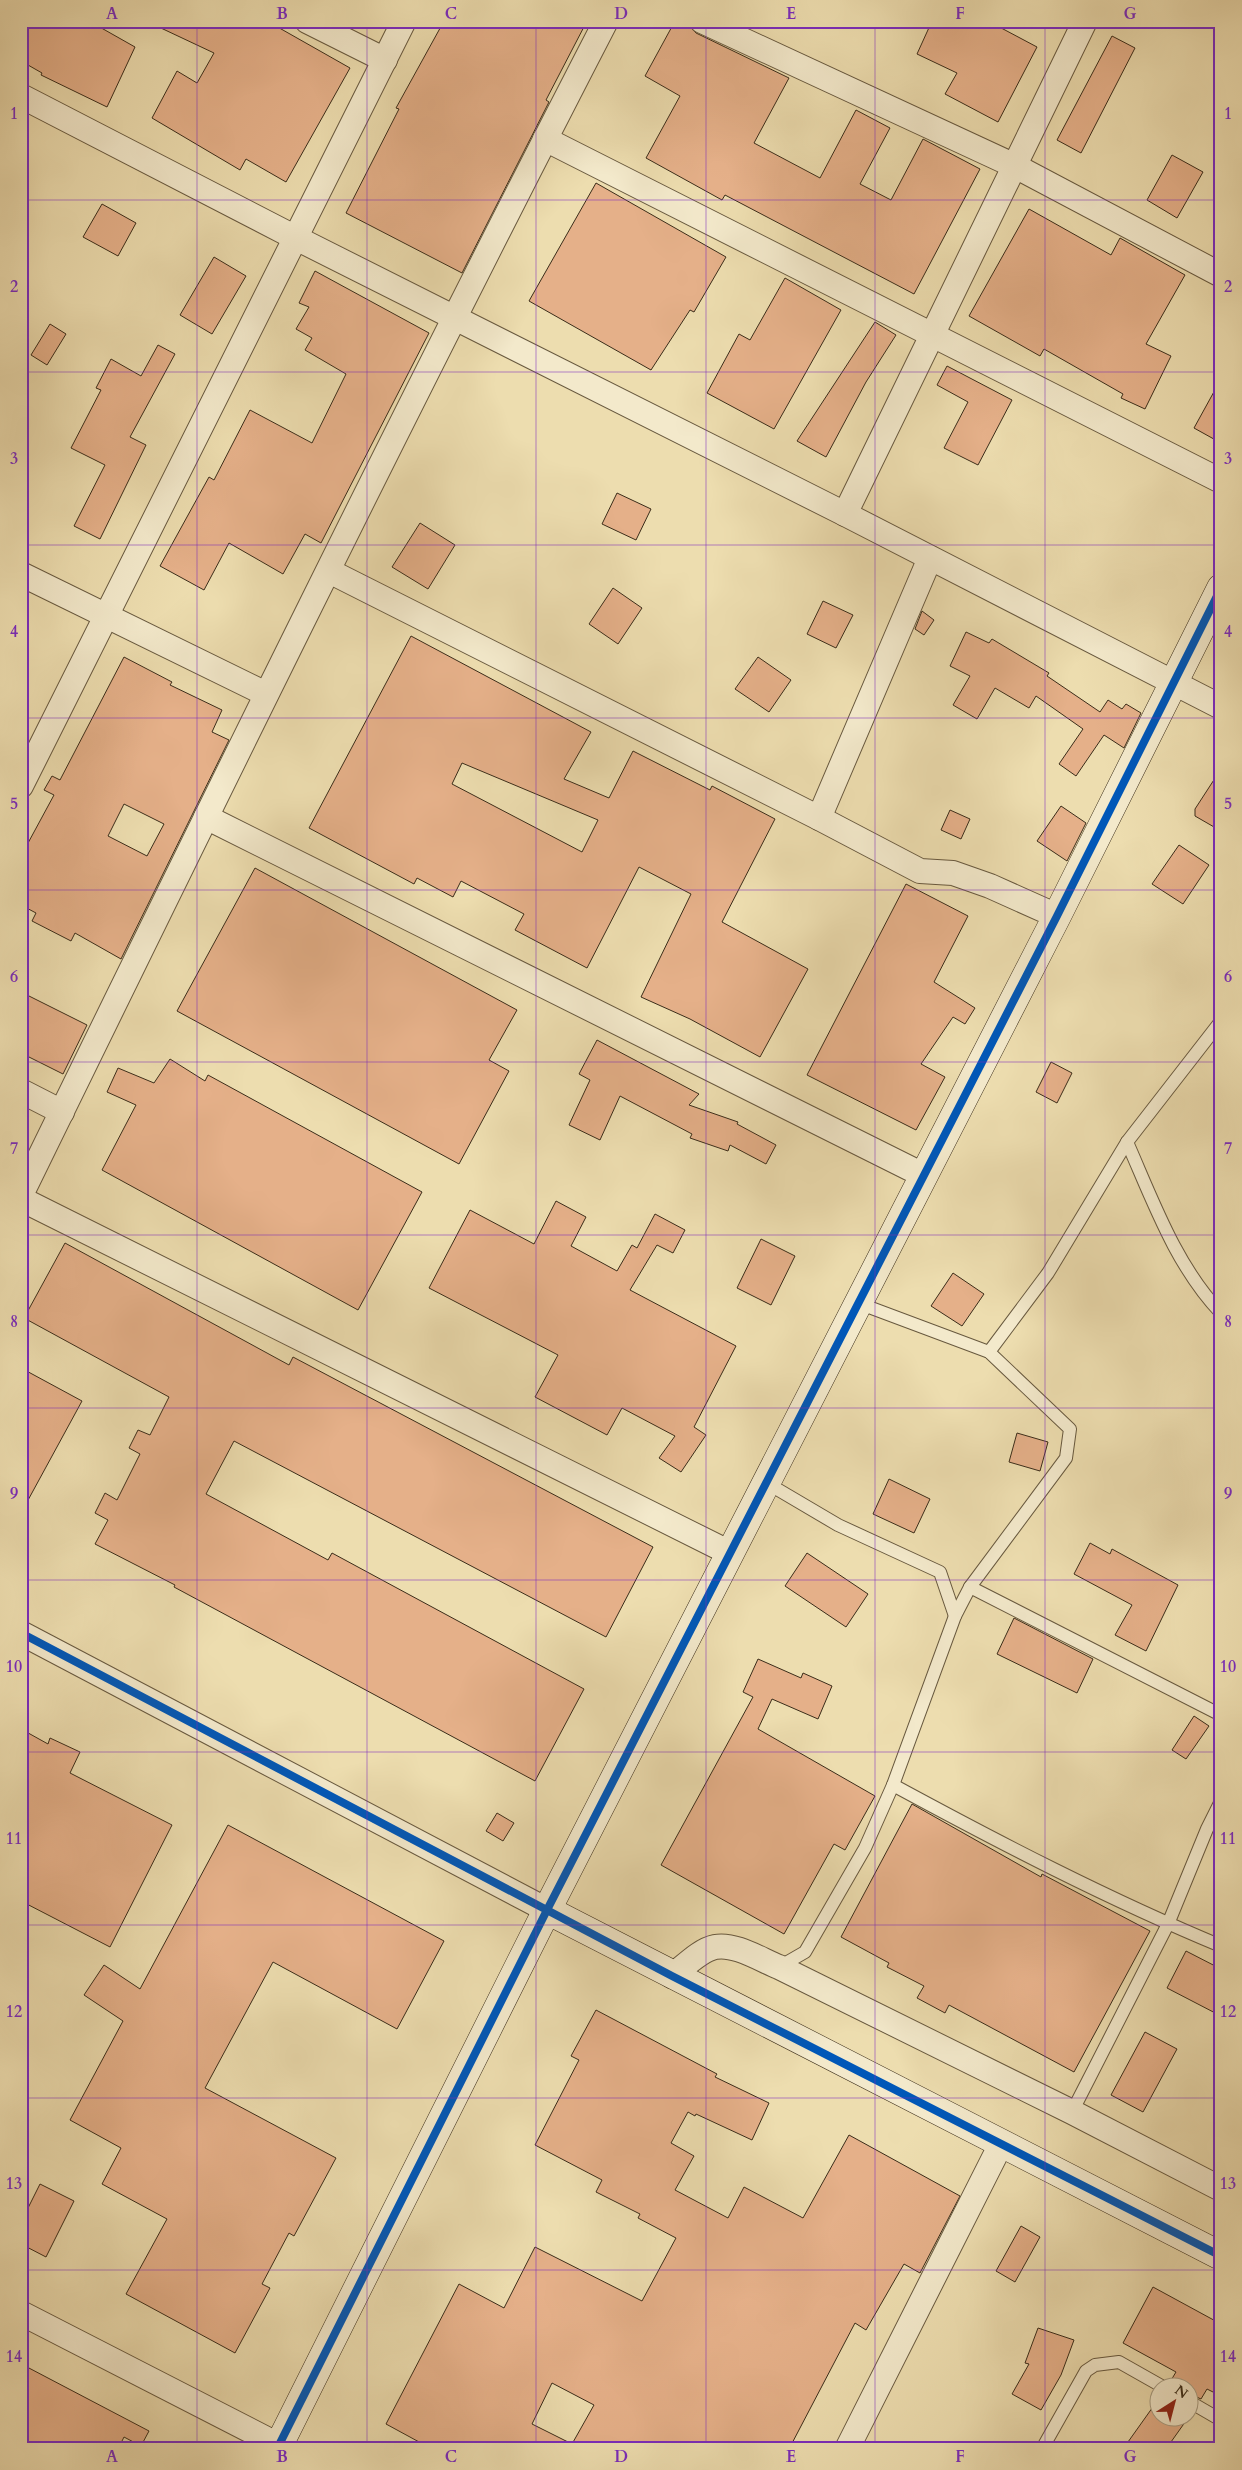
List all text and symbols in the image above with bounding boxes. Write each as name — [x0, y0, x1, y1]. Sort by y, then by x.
text: A — [106, 3, 118, 25]
text: B — [276, 3, 288, 25]
text: C — [445, 3, 457, 25]
text: D — [614, 3, 628, 25]
text: E — [786, 3, 796, 25]
text: F — [955, 3, 965, 25]
text: G — [1123, 3, 1137, 25]
text: 1 — [10, 103, 18, 125]
text: 1 — [1224, 103, 1232, 125]
text: 2 — [10, 276, 18, 298]
text: 2 — [1224, 276, 1232, 298]
text: 3 — [10, 448, 18, 470]
text: 3 — [1224, 448, 1232, 470]
text: 4 — [10, 621, 18, 643]
text: 4 — [1224, 621, 1232, 643]
text: 5 — [10, 793, 18, 815]
text: 5 — [1224, 793, 1232, 815]
text: 6 — [10, 966, 18, 988]
text: 6 — [1224, 966, 1232, 988]
text: 7 — [10, 1138, 18, 1160]
text: 7 — [1224, 1138, 1232, 1160]
text: 8 — [10, 1311, 18, 1333]
text: 8 — [1224, 1311, 1232, 1333]
text: 9 — [10, 1483, 18, 1505]
text: 9 — [1224, 1483, 1232, 1505]
text: 10 — [6, 1656, 22, 1678]
text: 10 — [1220, 1656, 1236, 1678]
text: 11 — [6, 1828, 22, 1850]
text: 11 — [1220, 1828, 1236, 1850]
text: 12 — [6, 2001, 22, 2023]
text: 12 — [1220, 2001, 1236, 2023]
text: 13 — [6, 2173, 22, 2195]
text: 13 — [1220, 2173, 1236, 2195]
text: 14 — [6, 2346, 22, 2368]
text: 14 — [1220, 2346, 1236, 2368]
north arrow — [1150, 2378, 1200, 2428]
text: N — [1171, 2381, 1192, 2403]
text: A — [106, 2446, 118, 2468]
text: B — [276, 2446, 288, 2468]
text: C — [445, 2446, 457, 2468]
text: D — [614, 2446, 628, 2468]
text: E — [786, 2446, 796, 2468]
text: F — [955, 2446, 965, 2468]
text: G — [1123, 2446, 1137, 2468]

